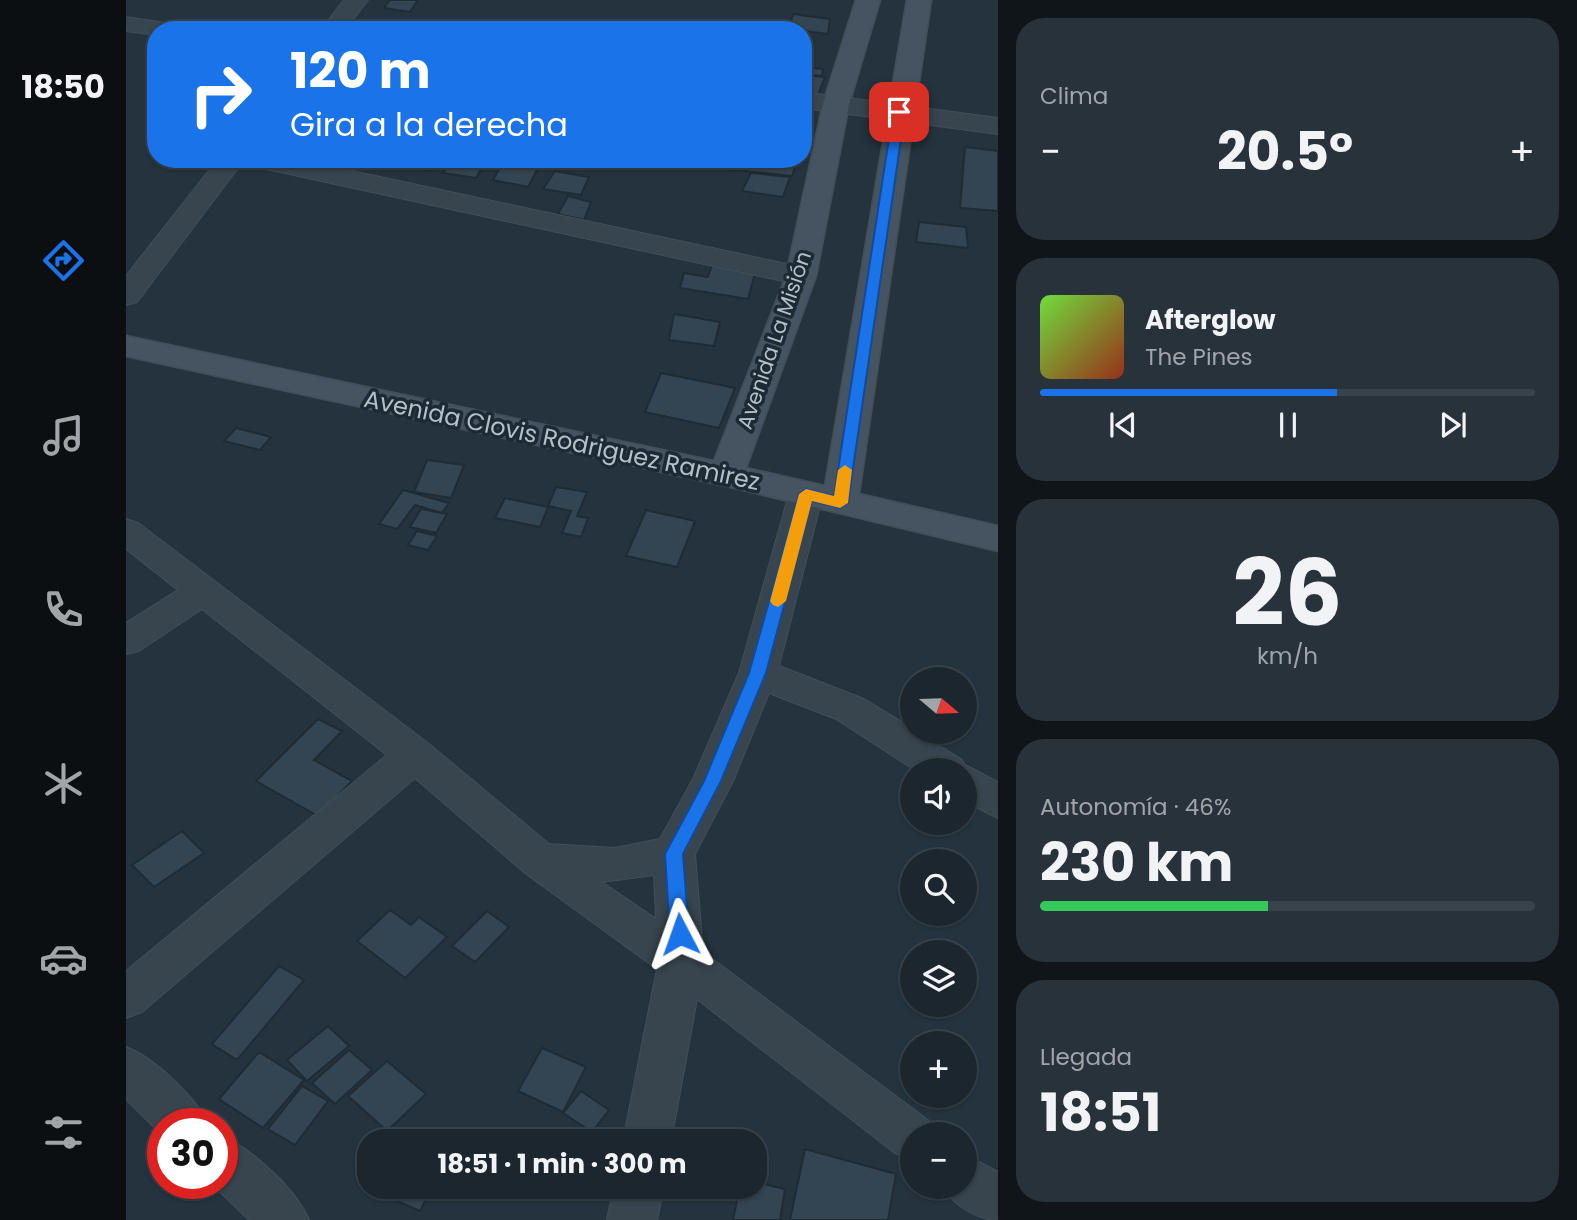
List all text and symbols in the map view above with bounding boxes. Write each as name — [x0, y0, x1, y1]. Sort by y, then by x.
text: 120 m — [290, 37, 431, 105]
icon: right — [175, 49, 266, 140]
text: 18:50 — [21, 64, 105, 109]
text: Clima — [1040, 80, 1108, 112]
pin — [869, 82, 929, 142]
icon: arrive — [880, 93, 918, 131]
text: Gira a la derecha — [290, 102, 568, 147]
text: 20.5° — [1217, 115, 1353, 188]
text: − — [1040, 125, 1061, 178]
text: + — [1509, 125, 1535, 178]
icon: directions — [39, 236, 88, 285]
street label: Avenida La Misión — [730, 247, 818, 433]
text: Afterglow — [1145, 302, 1276, 338]
text: The Pines — [1145, 341, 1253, 373]
street label: Avenida Clovis Rodriguez Ramirez — [361, 382, 763, 498]
icon: previous — [1104, 406, 1142, 444]
icon: pause — [1269, 406, 1307, 444]
icon: next — [1434, 406, 1472, 444]
icon: music — [39, 411, 88, 460]
text: 26 — [1233, 529, 1342, 657]
icon: phone — [39, 585, 88, 634]
text: km/h — [1257, 640, 1318, 672]
north arrow — [900, 667, 976, 744]
map controls — [900, 667, 977, 1199]
button: sound — [900, 758, 977, 835]
icon: climate — [39, 759, 88, 808]
text: Autonomía · 46% — [1040, 791, 1231, 823]
text: 230 km — [1040, 826, 1233, 899]
button: search — [900, 849, 977, 926]
position arrow — [643, 897, 717, 971]
icon: car — [39, 934, 88, 983]
button: layers — [900, 940, 977, 1017]
button: + — [900, 1031, 977, 1108]
text: Llegada — [1040, 1041, 1132, 1073]
text: 18:51 — [1040, 1076, 1161, 1149]
icon: filters — [39, 1108, 88, 1157]
speed limit sign: 30 — [147, 1108, 238, 1199]
button: − — [900, 1122, 977, 1199]
text: 18:51 · 1 min · 300 m — [438, 1146, 686, 1182]

